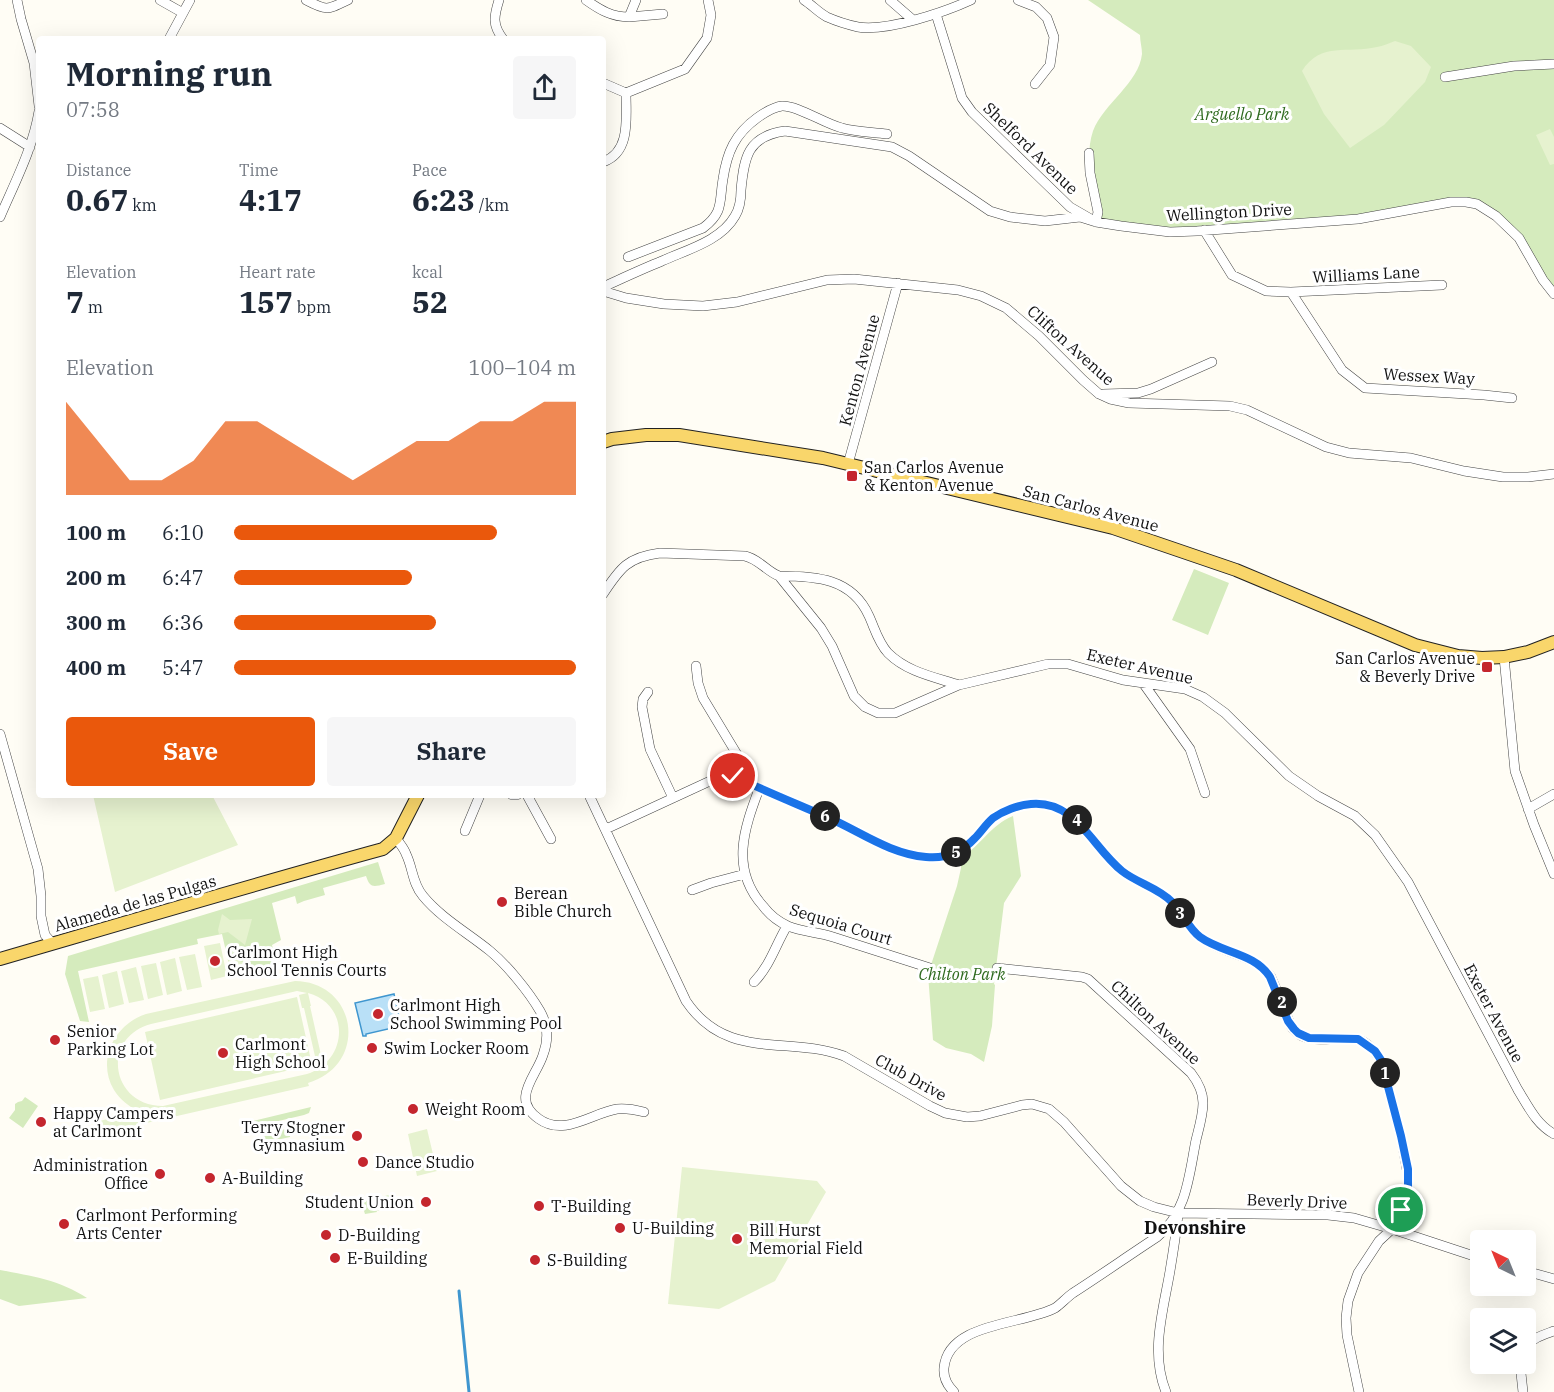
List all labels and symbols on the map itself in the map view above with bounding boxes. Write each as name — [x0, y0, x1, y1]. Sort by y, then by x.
street label: Shelford Avenue — [979, 98, 1083, 198]
park label: Arguello Park — [1194, 104, 1290, 124]
street label: Wellington Drive — [1166, 199, 1292, 225]
street label: Williams Lane — [1312, 261, 1420, 287]
street label: Clifton Avenue — [1023, 301, 1119, 389]
street label: Kenton Avenue — [835, 312, 883, 428]
street label: Wessex Way — [1383, 364, 1476, 388]
place label: San Carlos Avenue & Kenton Avenue — [864, 457, 1004, 495]
marker: San Carlos Avenue & Kenton Avenue — [845, 469, 859, 483]
street label: San Carlos Avenue — [1021, 480, 1161, 536]
street label: Exeter Avenue — [1085, 644, 1195, 688]
place label: San Carlos Avenue & Beverly Drive — [1335, 648, 1475, 686]
marker: San Carlos Avenue & Beverly Drive — [1480, 660, 1494, 674]
pin — [707, 750, 758, 801]
pin: 6 — [810, 801, 840, 831]
pin: 4 — [1062, 805, 1092, 835]
pin: 5 — [941, 837, 971, 867]
street label: Alameda de las Pulgas — [52, 870, 218, 936]
place label: Berean Bible Church — [514, 883, 612, 921]
marker: Berean Bible Church — [495, 895, 509, 909]
pin: 3 — [1165, 898, 1195, 928]
street label: Sequoia Court — [787, 899, 895, 949]
place label: Carlmont High School Tennis Courts — [227, 942, 387, 980]
marker: Carlmont High School Tennis Courts — [208, 954, 222, 968]
street label: Exeter Avenue — [1460, 960, 1528, 1066]
park label: Chilton Park — [919, 964, 1006, 984]
street label: Chilton Avenue — [1107, 975, 1205, 1069]
pin: 2 — [1267, 987, 1297, 1017]
place label: Carlmont High School Swimming Pool — [390, 995, 562, 1033]
marker: Carlmont High School Swimming Pool — [371, 1007, 385, 1021]
place label: Senior Parking Lot — [67, 1021, 154, 1059]
marker: Senior Parking Lot — [48, 1033, 62, 1047]
place label: Carlmont High School — [235, 1034, 326, 1072]
place label: Swim Locker Room — [384, 1038, 529, 1058]
marker: Swim Locker Room — [365, 1041, 379, 1055]
marker: Carlmont High School — [216, 1046, 230, 1060]
street label: Club Drive — [872, 1049, 950, 1105]
pin: 1 — [1370, 1058, 1400, 1088]
place label: Weight Room — [425, 1099, 525, 1119]
marker: Weight Room — [406, 1102, 420, 1116]
place label: Happy Campers at Carlmont — [53, 1103, 174, 1141]
marker: Happy Campers at Carlmont — [34, 1115, 48, 1129]
place label: Terry Stogner Gymnasium — [241, 1117, 345, 1155]
marker: Terry Stogner Gymnasium — [350, 1129, 364, 1143]
place label: Dance Studio — [375, 1152, 474, 1172]
place label: Administration Office — [33, 1155, 148, 1193]
marker: Dance Studio — [356, 1155, 370, 1169]
marker: Administration Office — [153, 1167, 167, 1181]
place label: A-Building — [222, 1168, 303, 1188]
marker: A-Building — [203, 1171, 217, 1185]
pin — [1375, 1184, 1426, 1235]
street label: Beverly Drive — [1246, 1189, 1348, 1213]
place label: Student Union — [305, 1192, 414, 1212]
marker: Student Union — [419, 1195, 433, 1209]
place label: T-Building — [551, 1196, 631, 1216]
marker: T-Building — [532, 1199, 546, 1213]
place label: Carlmont Performing Arts Center — [76, 1205, 237, 1243]
district label: Devonshire — [1144, 1216, 1246, 1239]
marker: Carlmont Performing Arts Center — [57, 1217, 71, 1231]
place label: U-Building — [632, 1218, 714, 1238]
place label: Bill Hurst Memorial Field — [749, 1220, 863, 1258]
marker: U-Building — [613, 1221, 627, 1235]
place label: D-Building — [338, 1225, 420, 1245]
marker: D-Building — [319, 1228, 333, 1242]
north arrow — [1470, 1230, 1536, 1296]
marker: Bill Hurst Memorial Field — [730, 1232, 744, 1246]
place label: E-Building — [347, 1248, 428, 1268]
place label: S-Building — [547, 1250, 627, 1270]
marker: E-Building — [328, 1251, 342, 1265]
marker: S-Building — [528, 1253, 542, 1267]

